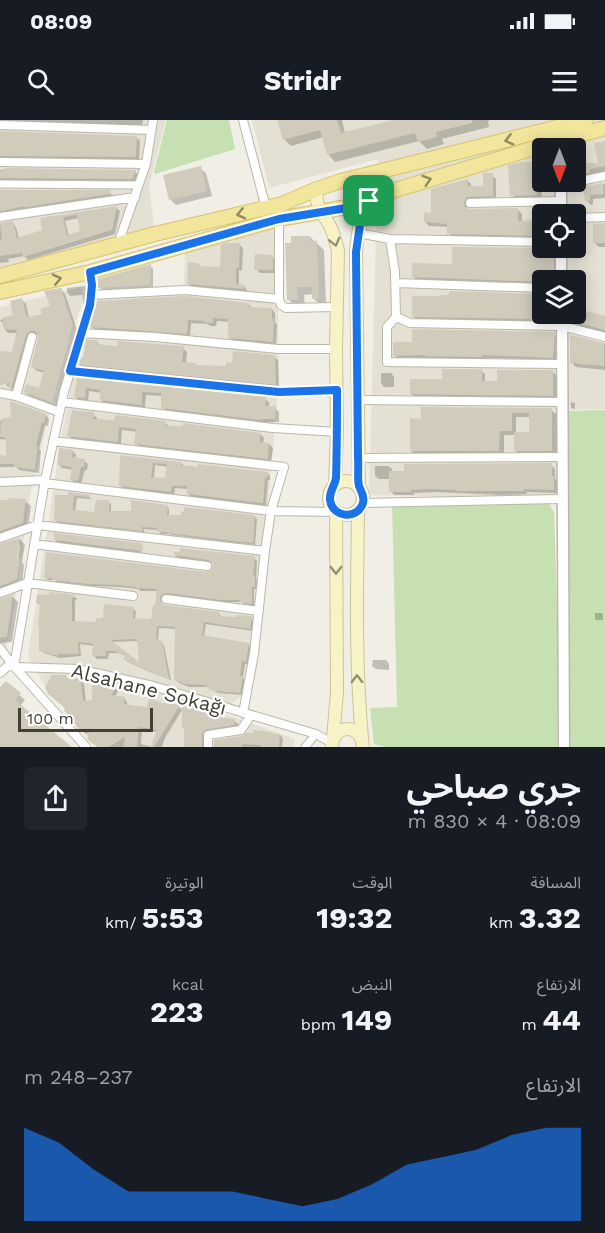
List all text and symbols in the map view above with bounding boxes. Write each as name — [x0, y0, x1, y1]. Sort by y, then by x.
text: 08:09 — [30, 9, 92, 34]
icon: search — [24, 65, 57, 98]
text: Stridr — [264, 65, 341, 97]
icon: menu — [548, 65, 581, 98]
one-way arrow — [504, 132, 514, 145]
north arrow — [532, 138, 586, 192]
map controls — [532, 138, 586, 324]
pin — [343, 175, 394, 226]
one-way arrow — [421, 175, 432, 187]
icon: arrive — [352, 184, 385, 217]
button: locate — [532, 204, 586, 258]
one-way arrow — [236, 207, 246, 220]
one-way arrow — [328, 237, 341, 247]
button: layers — [532, 270, 586, 324]
one-way arrow — [52, 273, 62, 286]
one-way arrow — [330, 566, 342, 575]
street label: Alsahane Sokağı — [69, 658, 229, 720]
one-way arrow — [351, 675, 364, 684]
scale bar — [18, 705, 153, 732]
text: 100 m — [27, 709, 74, 728]
button: share — [24, 767, 87, 830]
text: جري صباحي — [406, 767, 581, 806]
text: 08:09 · 4 × 830 m — [407, 809, 581, 833]
text: الوتيرة — [165, 873, 204, 892]
text: الوقت — [352, 873, 392, 892]
text: المسافة — [531, 873, 581, 892]
text: 5:53 — [142, 900, 204, 935]
text: 19:32 — [316, 900, 392, 935]
text: 3.32 — [519, 900, 581, 935]
text: /km — [105, 913, 142, 932]
text: km — [489, 913, 519, 932]
text: kcal — [172, 975, 204, 994]
text: النبض — [352, 975, 392, 994]
text: الارتفاع — [537, 975, 581, 994]
text: 223 — [150, 994, 204, 1029]
text: 149 — [342, 1002, 392, 1037]
text: 44 — [542, 1002, 581, 1037]
text: bpm — [301, 1015, 342, 1034]
text: m — [522, 1015, 542, 1034]
text: 237–248 m — [24, 1065, 133, 1089]
text: الارتفاع — [526, 1073, 581, 1097]

